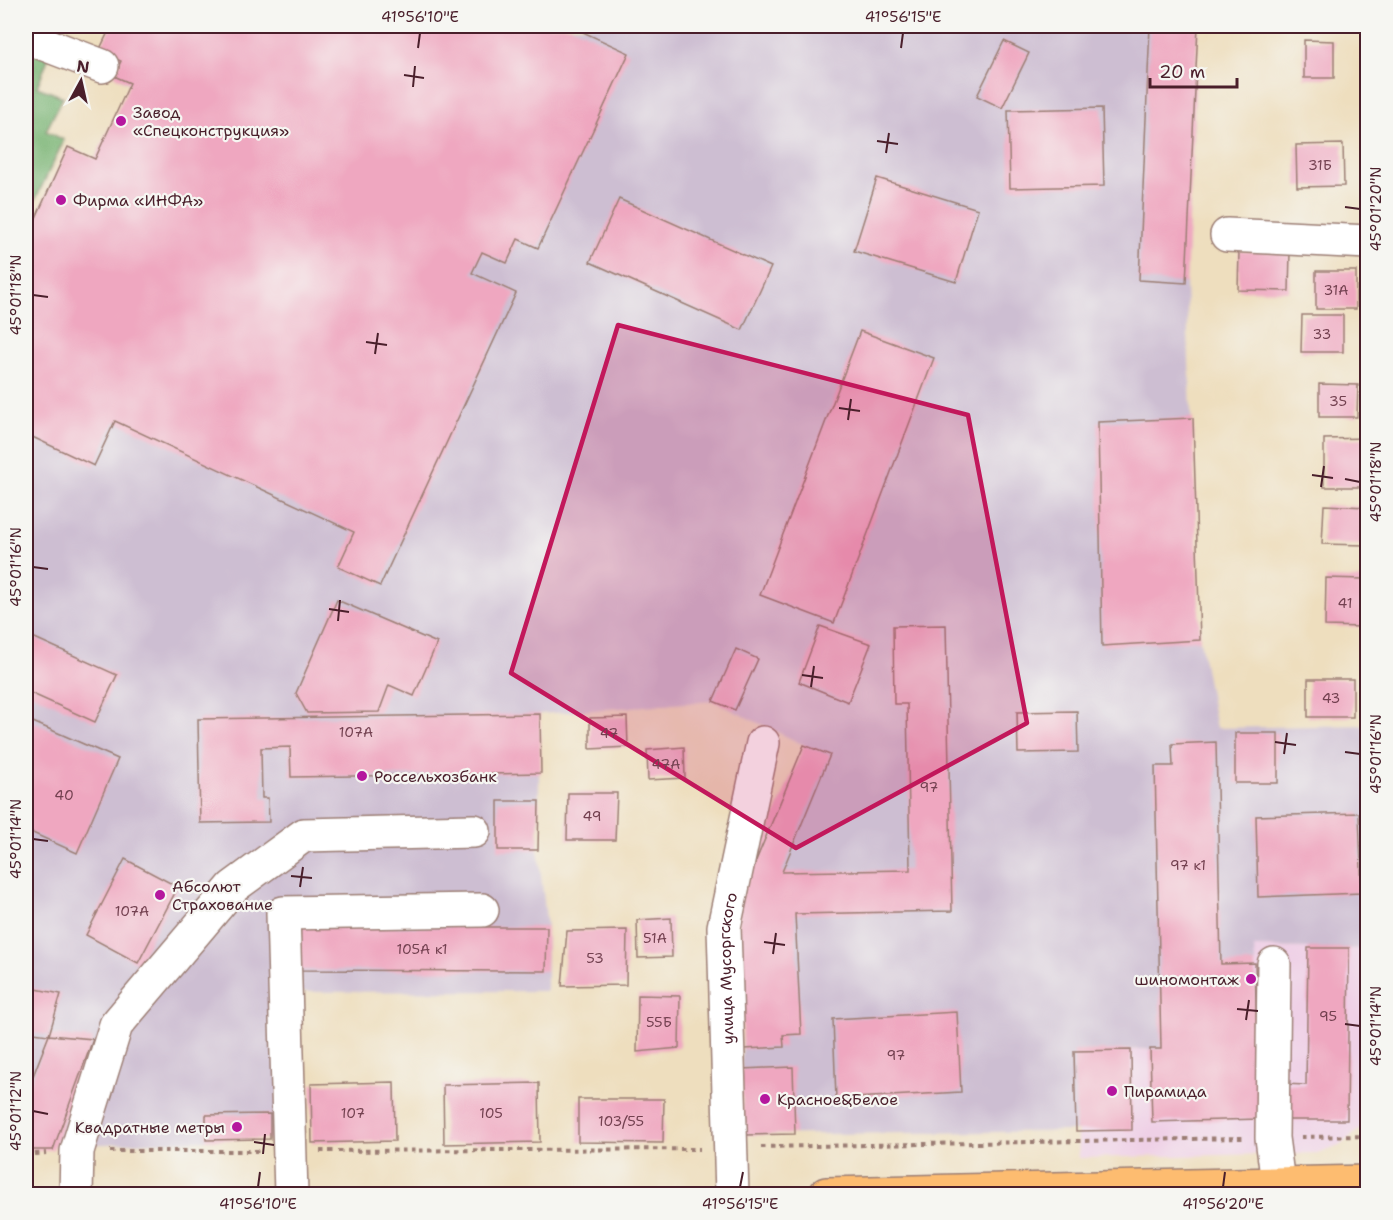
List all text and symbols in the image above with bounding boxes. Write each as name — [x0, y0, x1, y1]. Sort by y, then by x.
text: 41°56'10"E — [381, 7, 459, 27]
text: 41°56'15"E — [865, 7, 941, 27]
north arrow — [51, 51, 111, 111]
scale bar — [1150, 51, 1237, 89]
text: N — [75, 55, 91, 78]
text: 20 m — [1159, 60, 1205, 84]
place label: Завод «Спецконструкция» — [133, 102, 289, 141]
marker: Завод «Спецконструкция» — [114, 114, 128, 128]
house number: 31Б — [1308, 156, 1332, 174]
text: 45°01'20"N — [1366, 167, 1386, 251]
place label: Фирма «ИНФА» — [73, 190, 203, 211]
marker: Фирма «ИНФА» — [54, 193, 68, 207]
text: 45°01'18"N — [6, 255, 26, 336]
house number: 31А — [1323, 281, 1349, 299]
house number: 33 — [1313, 325, 1331, 343]
house number: 35 — [1329, 392, 1347, 410]
text: 45°01'18"N — [1366, 442, 1386, 523]
text: 45°01'16"N — [6, 527, 26, 607]
house number: 41 — [1338, 594, 1352, 612]
house number: 43 — [1322, 689, 1340, 707]
text: 45°01'16"N — [1366, 714, 1386, 794]
house number: 107А — [339, 723, 373, 741]
house number: 47 — [600, 724, 618, 742]
house number: 47А — [652, 755, 680, 773]
place label: Россельхозбанк — [374, 766, 497, 787]
marker: Россельхозбанк — [355, 769, 369, 783]
house number: 97 — [920, 778, 938, 796]
house number: 40 — [54, 786, 74, 804]
text: 45°01'14"N — [6, 799, 26, 879]
house number: 49 — [583, 807, 602, 825]
house number: 97 к1 — [1170, 856, 1206, 874]
place label: Абсолют Страхование — [172, 876, 273, 915]
marker: Абсолют Страхование — [153, 888, 167, 902]
street label: улица Мусоргского — [713, 890, 742, 1045]
house number: 107А — [115, 902, 149, 920]
house number: 51А — [643, 929, 667, 947]
house number: 105А к1 — [396, 940, 448, 958]
house number: 53 — [586, 949, 604, 967]
place label: шиномонтаж — [1134, 969, 1239, 990]
marker: шиномонтаж — [1244, 972, 1258, 986]
text: 45°01'14"N — [1366, 986, 1386, 1066]
house number: 95 — [1319, 1007, 1337, 1025]
house number: 55Б — [646, 1013, 672, 1031]
house number: 97 — [887, 1046, 905, 1064]
text: 45°01'12"N — [6, 1071, 26, 1151]
place label: Пирамида — [1124, 1081, 1207, 1102]
marker: Пирамида — [1105, 1084, 1119, 1098]
place label: Красное&Белое — [777, 1089, 898, 1110]
marker: Красное&Белое — [758, 1092, 772, 1106]
house number: 107 — [341, 1104, 365, 1122]
house number: 105 — [479, 1104, 503, 1122]
house number: 103/55 — [598, 1112, 644, 1130]
place label: Квадратные метры — [75, 1117, 225, 1138]
marker: Квадратные метры — [230, 1120, 244, 1134]
text: 41°56'10"E — [219, 1194, 297, 1214]
text: 41°56'15"E — [702, 1194, 778, 1214]
text: 41°56'20"E — [1182, 1194, 1264, 1214]

